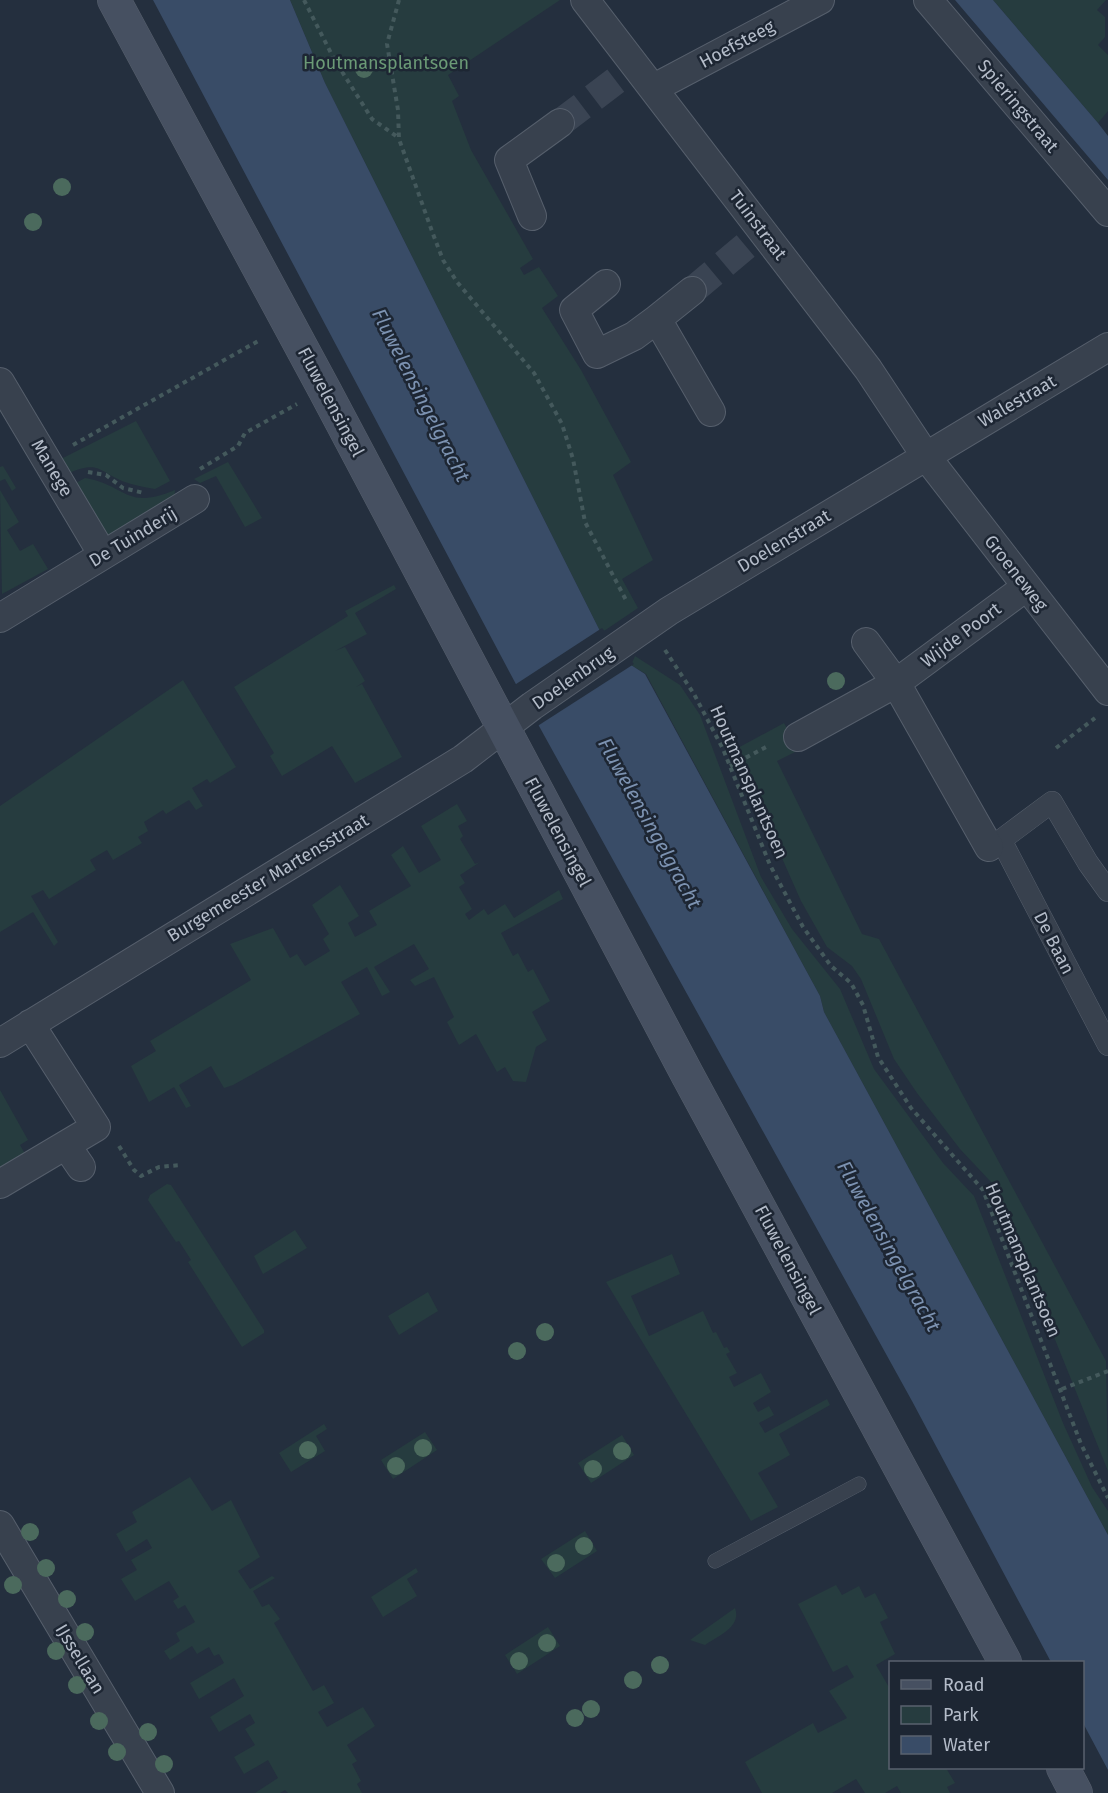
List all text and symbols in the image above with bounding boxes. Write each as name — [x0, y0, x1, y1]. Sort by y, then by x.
street label: Hoefsteeg — [696, 15, 779, 73]
park label: Houtmansplantsoen — [303, 52, 469, 74]
street label: Spieringstraat — [973, 55, 1064, 157]
street label: Tuinstraat — [725, 186, 792, 265]
water label: Fluwelensingelgracht — [367, 304, 475, 486]
street label: Fluwelensingel — [293, 343, 369, 461]
street label: Walestraat — [974, 370, 1060, 432]
street label: Manege — [26, 435, 78, 501]
street label: De Tuinderij — [85, 502, 181, 572]
street label: Doelenstraat — [733, 504, 835, 577]
street label: Groeneweg — [979, 531, 1053, 616]
street label: Wijde Poort — [917, 597, 1006, 672]
street label: Doelenbrug — [528, 641, 619, 714]
street label: Houtmansplantsoen — [705, 702, 793, 862]
water label: Fluwelensingelgracht — [593, 734, 707, 913]
street label: Fluwelensingel — [520, 773, 596, 891]
street label: Burgemeester Martensstraat — [163, 809, 373, 947]
street label: De Baan — [1029, 908, 1079, 978]
water label: Fluwelensingelgracht — [832, 1157, 946, 1336]
street label: Houtmansplantsoen — [980, 1179, 1066, 1341]
street label: Fluwelensingel — [750, 1201, 826, 1319]
street label: IJssellaan — [51, 1620, 109, 1698]
legend — [889, 1661, 1084, 1769]
text: Road — [943, 1674, 985, 1696]
text: Park — [943, 1704, 979, 1726]
text: Water — [943, 1734, 990, 1756]

